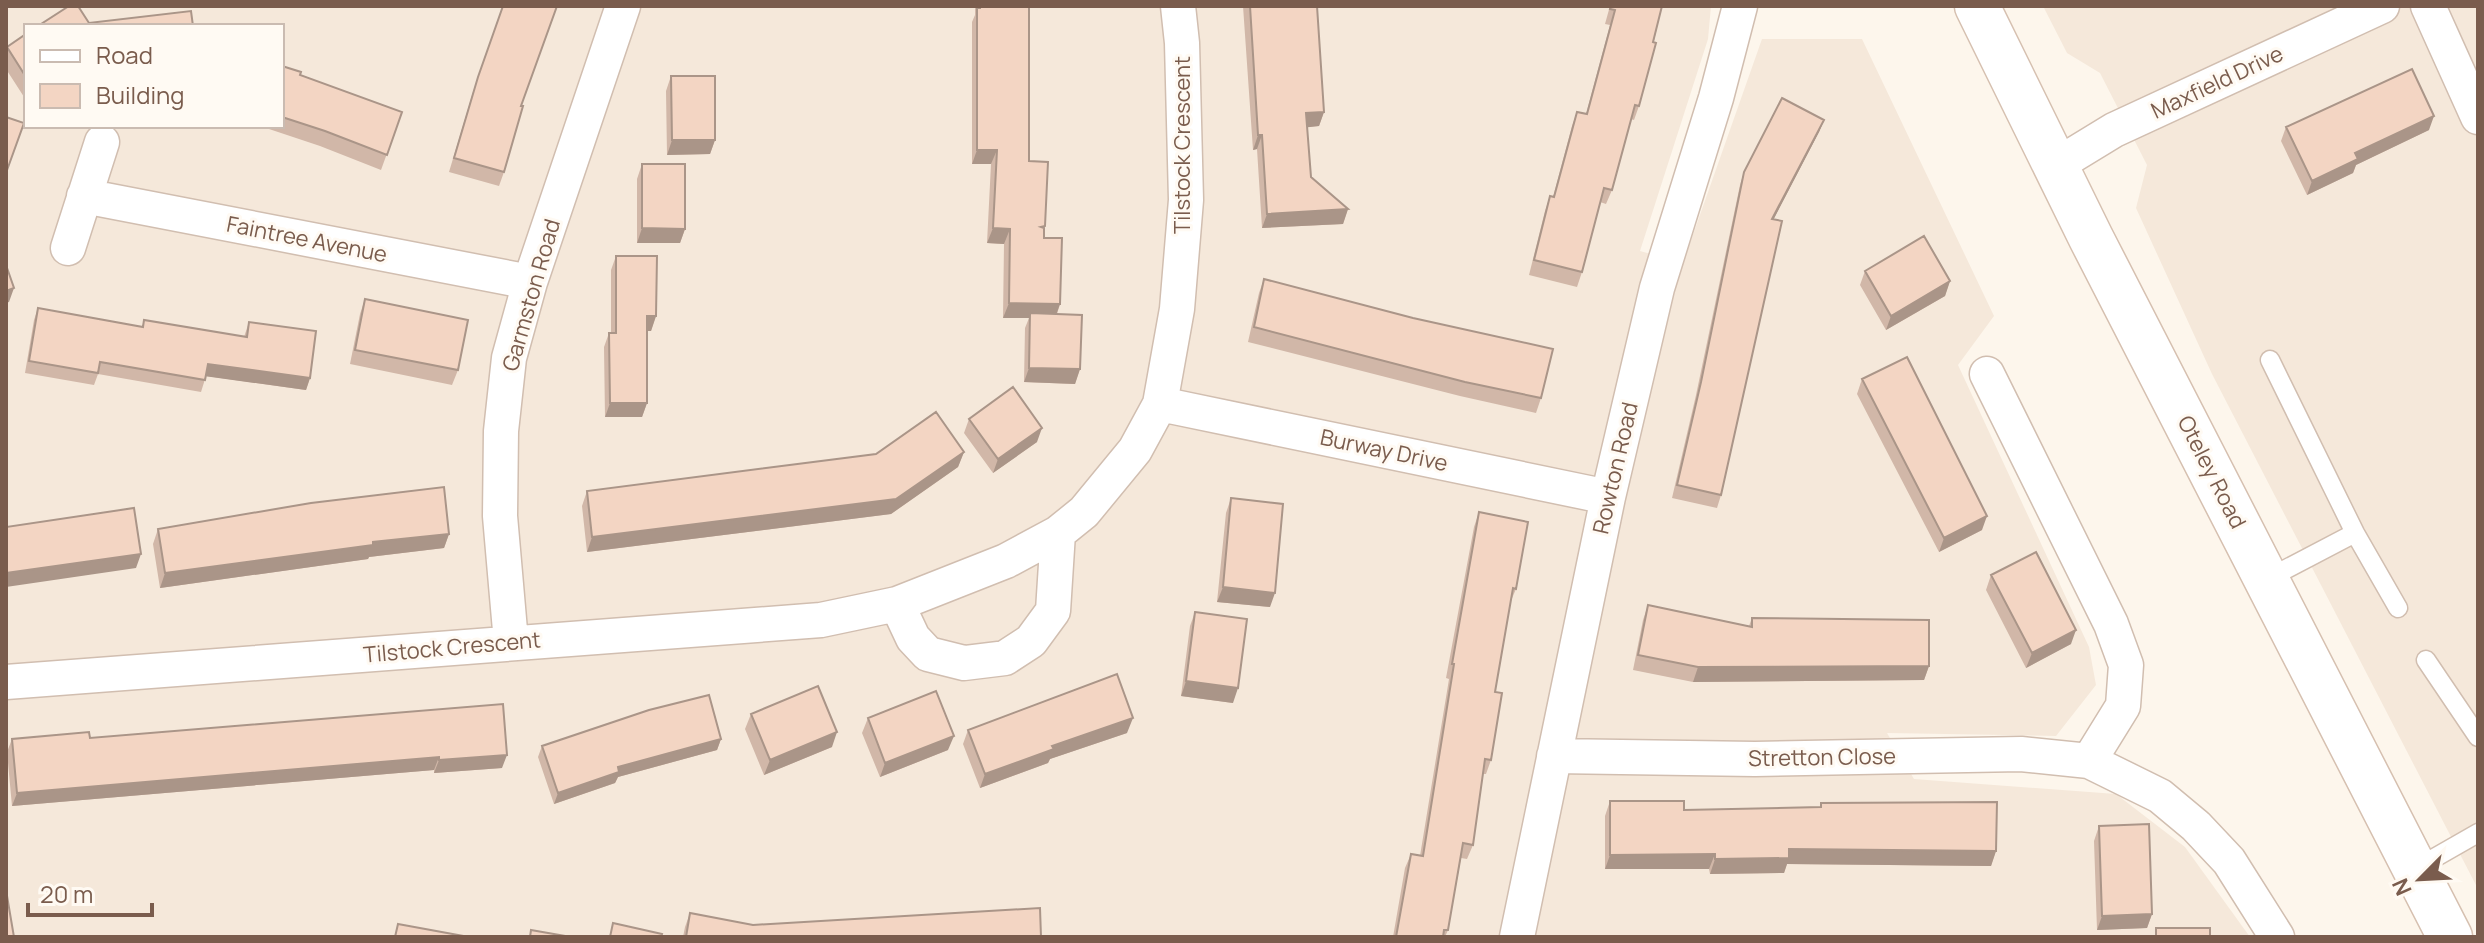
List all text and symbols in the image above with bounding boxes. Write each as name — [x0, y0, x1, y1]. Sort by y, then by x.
legend — [24, 24, 284, 128]
text: Road — [96, 38, 153, 71]
street label: Maxfield Drive — [2146, 38, 2288, 126]
street label: Tilstock Crescent — [1167, 56, 1197, 234]
text: Building — [96, 78, 184, 111]
street label: Faintree Avenue — [224, 209, 390, 269]
street label: Garmston Road — [495, 215, 567, 375]
street label: Rowton Road — [1585, 399, 1645, 537]
street label: Oteley Road — [2171, 410, 2253, 534]
street label: Burway Drive — [1317, 422, 1451, 478]
street label: Tilstock Crescent — [362, 624, 542, 670]
street label: Stretton Close — [1748, 741, 1896, 773]
north arrow — [2380, 839, 2460, 919]
scale bar — [28, 867, 152, 917]
text: N — [2385, 874, 2419, 900]
text: 20 m — [40, 877, 93, 910]

